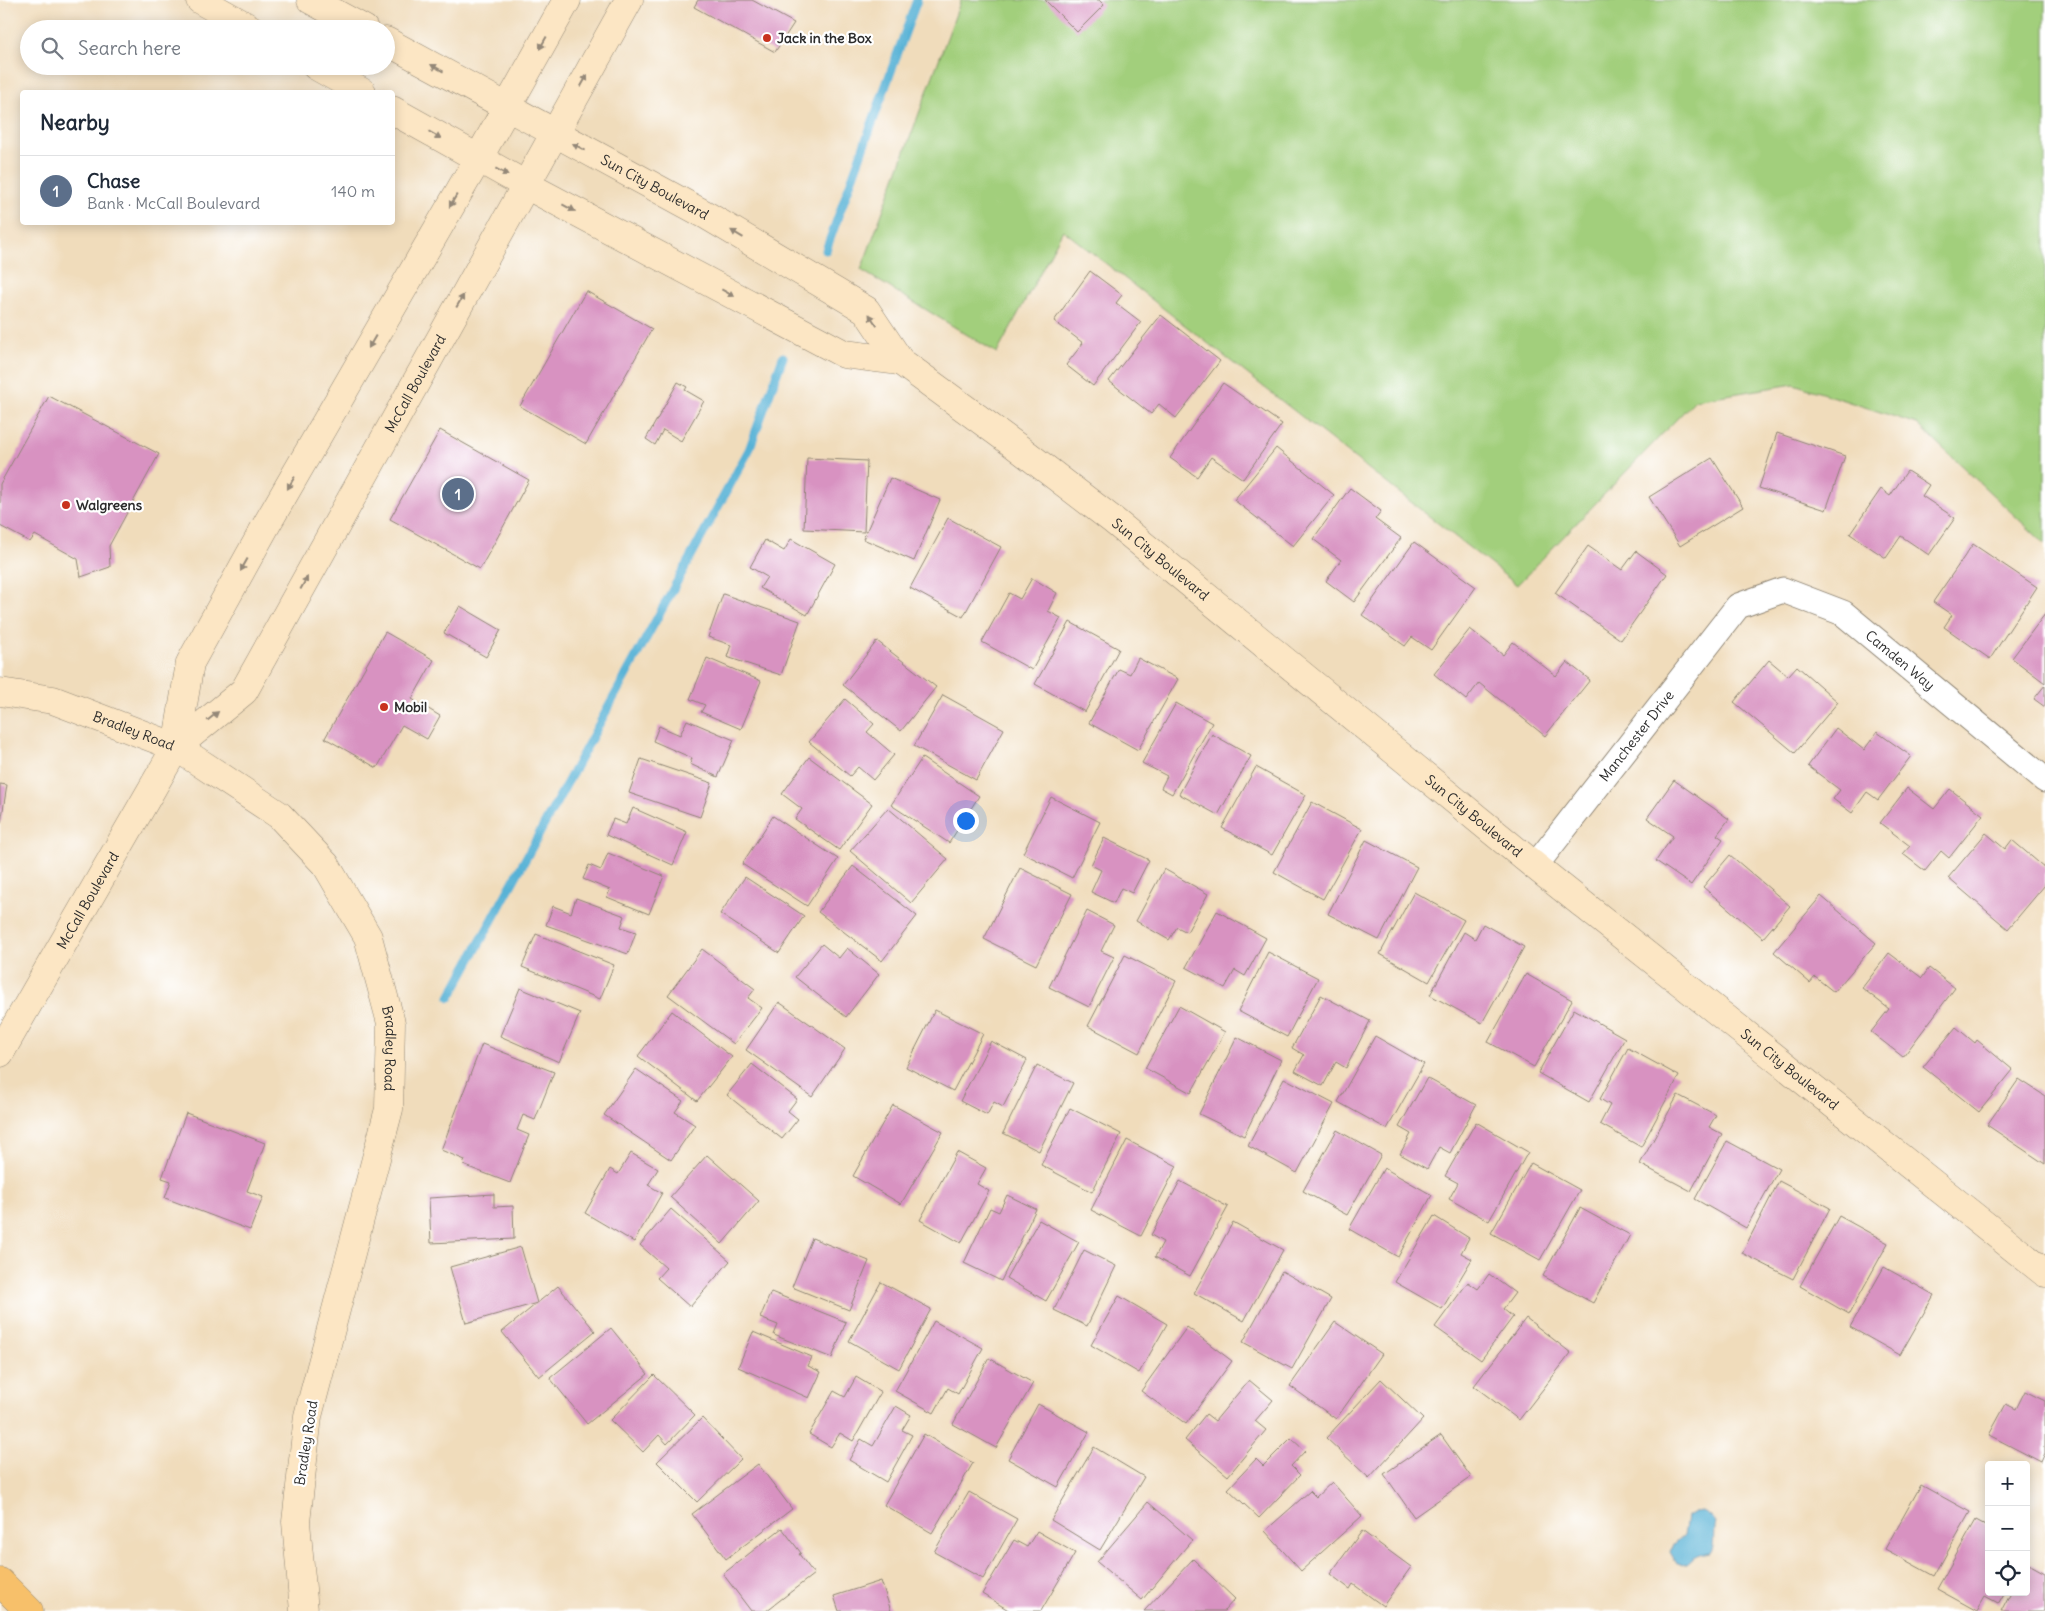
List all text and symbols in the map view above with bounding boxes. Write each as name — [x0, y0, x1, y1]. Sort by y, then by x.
search box — [20, 20, 395, 75]
place label: Jack in the Box — [777, 29, 872, 47]
marker: Jack in the Box — [761, 32, 773, 44]
icon: search — [38, 34, 66, 62]
one-way arrow — [539, 35, 547, 50]
text: Search here — [78, 36, 181, 60]
one-way arrow — [430, 64, 444, 72]
one-way arrow — [580, 74, 588, 89]
text: Nearby — [40, 109, 110, 136]
one-way arrow — [428, 130, 441, 139]
one-way arrow — [572, 143, 587, 151]
street label: Sun City Boulevard — [598, 151, 712, 224]
one-way arrow — [495, 168, 509, 176]
text: Chase — [87, 169, 140, 193]
text: 1 — [53, 181, 59, 201]
text: 140 m — [331, 181, 375, 201]
text: Bank · McCall Boulevard — [87, 193, 260, 213]
one-way arrow — [449, 195, 458, 208]
one-way arrow — [562, 204, 576, 212]
one-way arrow — [731, 229, 744, 238]
one-way arrow — [721, 288, 735, 297]
one-way arrow — [456, 295, 465, 308]
one-way arrow — [868, 314, 878, 327]
street label: McCall Boulevard — [381, 331, 450, 436]
one-way arrow — [368, 334, 376, 349]
one-way arrow — [287, 475, 295, 490]
pin: 1 — [442, 475, 474, 513]
place label: Walgreens — [76, 496, 143, 514]
marker: Walgreens — [60, 499, 72, 511]
street label: Sun City Boulevard — [1108, 514, 1213, 604]
one-way arrow — [240, 558, 249, 572]
one-way arrow — [299, 577, 308, 590]
street label: Camden Way — [1862, 626, 1939, 694]
street label: Manchester Drive — [1595, 687, 1678, 785]
place label: Mobil — [394, 698, 427, 716]
marker: Mobil — [378, 701, 390, 713]
street label: Bradley Road — [90, 707, 177, 755]
one-way arrow — [207, 711, 220, 722]
street label: Sun City Boulevard — [1422, 771, 1526, 861]
your location — [953, 808, 979, 834]
street label: McCall Boulevard — [53, 849, 123, 952]
street label: Bradley Road — [378, 1004, 400, 1091]
street label: Sun City Boulevard — [1737, 1025, 1842, 1114]
street label: Bradley Road — [290, 1399, 322, 1487]
map controls — [1985, 1461, 2030, 1596]
button: + — [1985, 1461, 2030, 1506]
button: − — [1985, 1506, 2030, 1551]
button: locate — [1985, 1551, 2030, 1596]

